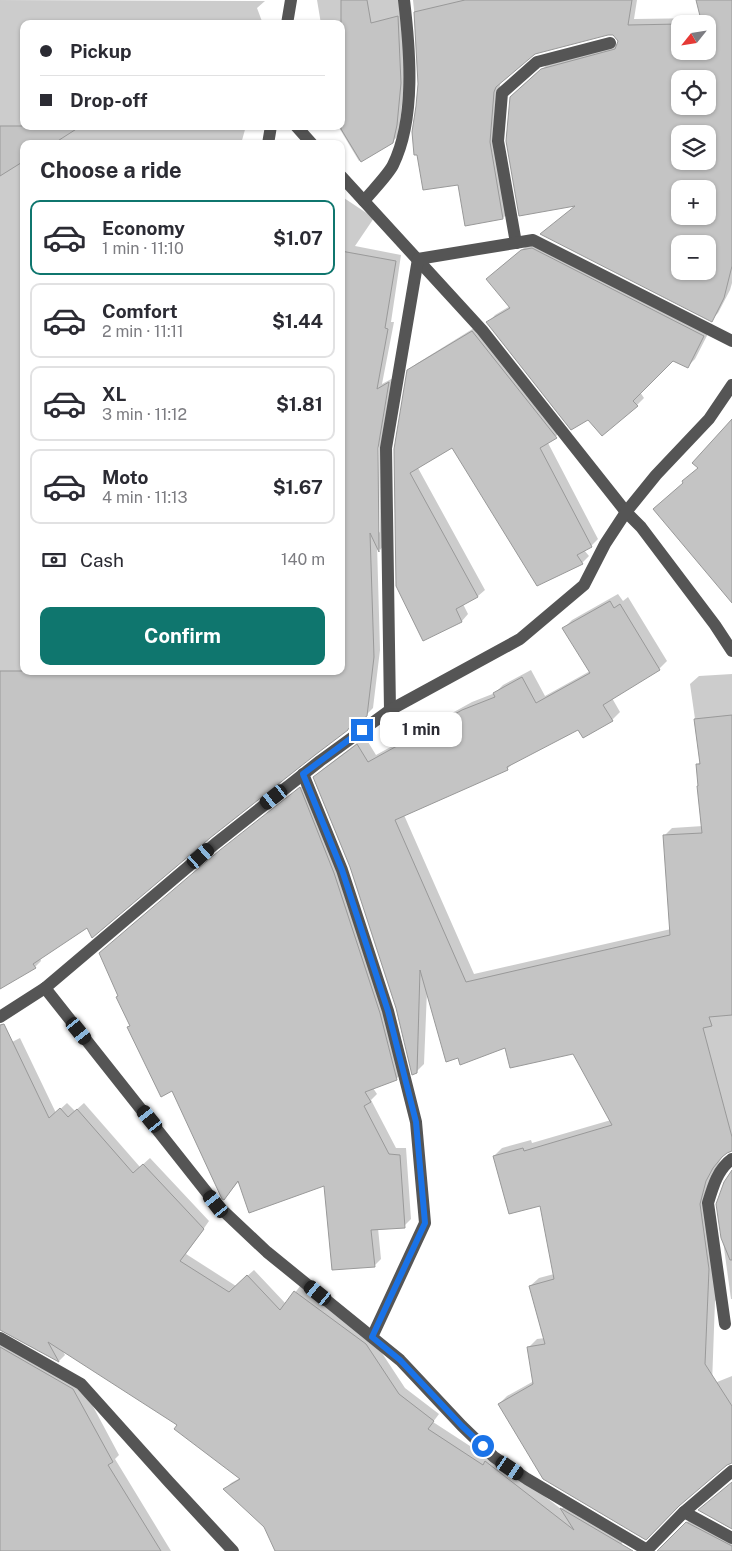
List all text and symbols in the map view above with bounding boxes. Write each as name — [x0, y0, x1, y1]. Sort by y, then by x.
north arrow — [671, 15, 716, 60]
map controls — [671, 15, 716, 280]
text: Pickup — [70, 40, 132, 62]
button: locate — [671, 70, 716, 115]
text: Drop-off — [70, 89, 147, 111]
button: layers — [671, 125, 716, 170]
text: Choose a ride — [40, 157, 182, 183]
button: + — [671, 180, 716, 225]
icon: car — [42, 215, 87, 260]
text: Economy — [102, 217, 185, 239]
text: $1.07 — [273, 227, 323, 249]
button: − — [671, 235, 716, 280]
text: 1 min · 11:10 — [102, 239, 184, 258]
icon: car — [42, 298, 87, 343]
text: Comfort — [102, 300, 178, 322]
text: $1.44 — [272, 310, 323, 332]
text: 2 min · 11:11 — [102, 322, 184, 341]
icon: car — [42, 381, 87, 426]
text: XL — [102, 383, 127, 405]
text: $1.81 — [276, 393, 323, 415]
text: 3 min · 11:12 — [102, 405, 187, 424]
icon: car — [42, 464, 87, 509]
text: Moto — [102, 466, 148, 488]
text: $1.67 — [273, 476, 323, 498]
text: 4 min · 11:13 — [102, 488, 188, 507]
icon: cash — [40, 546, 68, 574]
text: Cash — [80, 549, 124, 571]
text: 140 m — [281, 550, 325, 569]
button: Confirm — [40, 607, 325, 665]
callout: 1 min — [380, 712, 462, 748]
route end — [351, 719, 373, 741]
text: 1 min — [402, 720, 440, 739]
car — [257, 782, 290, 812]
car — [184, 840, 217, 872]
car — [63, 1015, 94, 1047]
car — [134, 1103, 165, 1135]
car — [200, 1188, 231, 1220]
car — [301, 1278, 334, 1308]
route start — [472, 1435, 494, 1457]
car — [493, 1453, 526, 1483]

